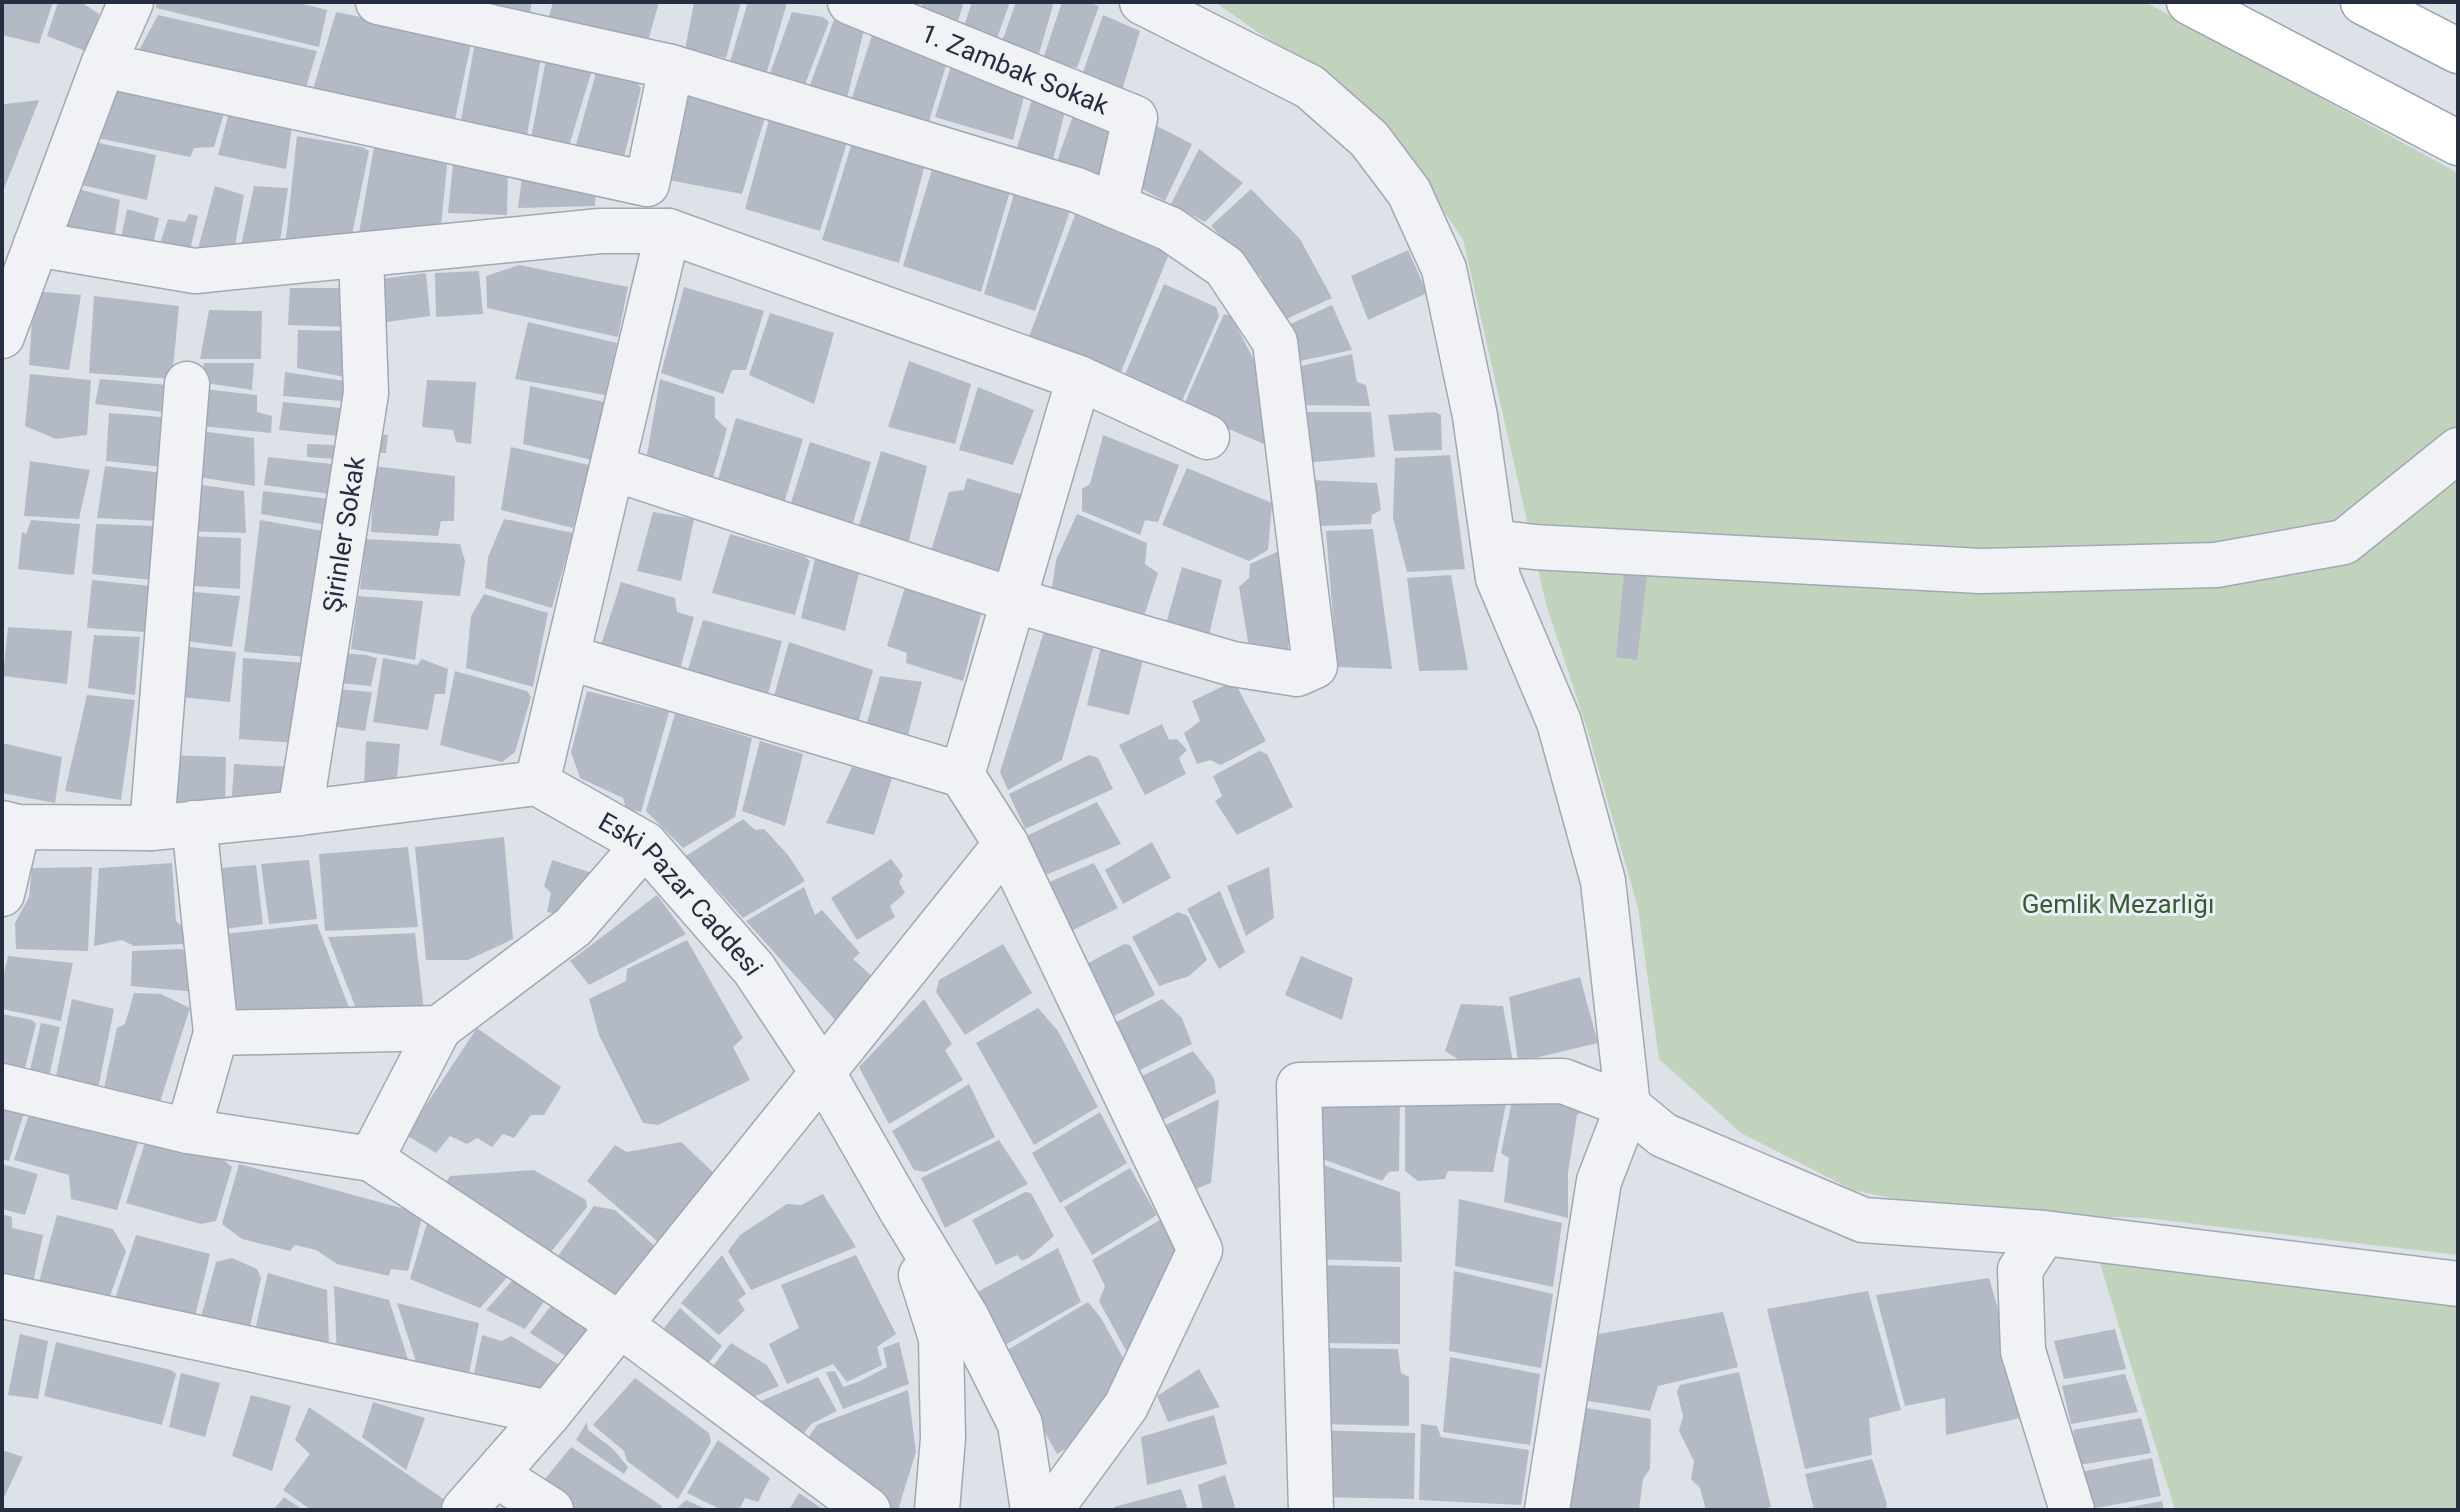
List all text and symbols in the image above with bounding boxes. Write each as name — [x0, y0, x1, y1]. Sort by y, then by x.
street label: 1. Zambak Sokak — [917, 18, 1114, 121]
street label: Şirinler Sokak — [317, 454, 371, 615]
street label: Eski Pazar Caddesi — [594, 806, 769, 981]
park label: Gemlik Mezarlığı — [2022, 889, 2214, 919]

